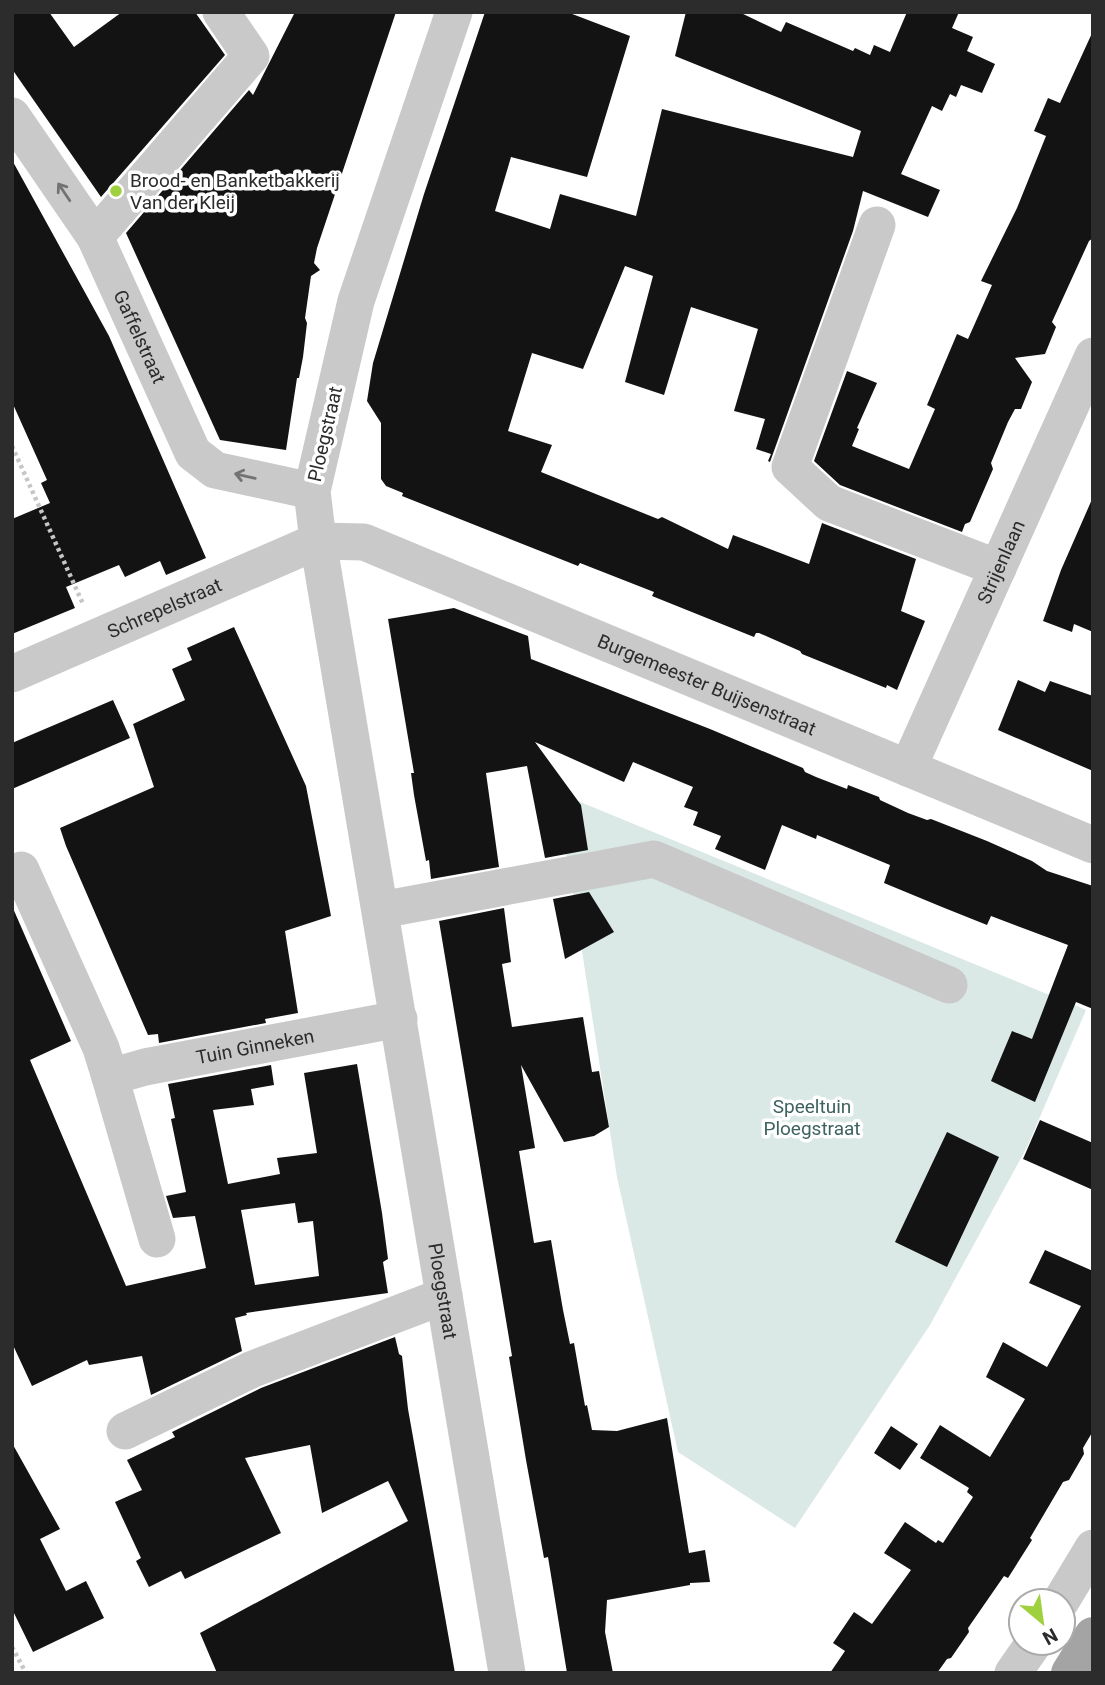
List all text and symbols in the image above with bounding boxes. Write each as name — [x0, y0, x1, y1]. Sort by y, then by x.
place label: Brood- en Banketbakkerij Van der Kleij — [130, 169, 340, 214]
one-way arrow — [57, 183, 71, 203]
marker: Brood- en Banketbakkerij Van der Kleij — [108, 183, 124, 199]
street label: Gaffelstraat — [109, 286, 171, 387]
street label: Ploegstraat — [303, 384, 347, 484]
one-way arrow — [234, 469, 257, 483]
street label: Strijenlaan — [972, 516, 1029, 607]
street label: Schrepelstraat — [104, 573, 225, 643]
street label: Burgemeester Buijsenstraat — [594, 629, 820, 740]
street label: Tuin Ginneken — [194, 1024, 316, 1069]
park label: Speeltuin Ploegstraat — [763, 1095, 861, 1140]
street label: Ploegstraat — [424, 1241, 463, 1341]
north arrow — [1007, 1587, 1077, 1657]
text: N — [1039, 1623, 1061, 1650]

